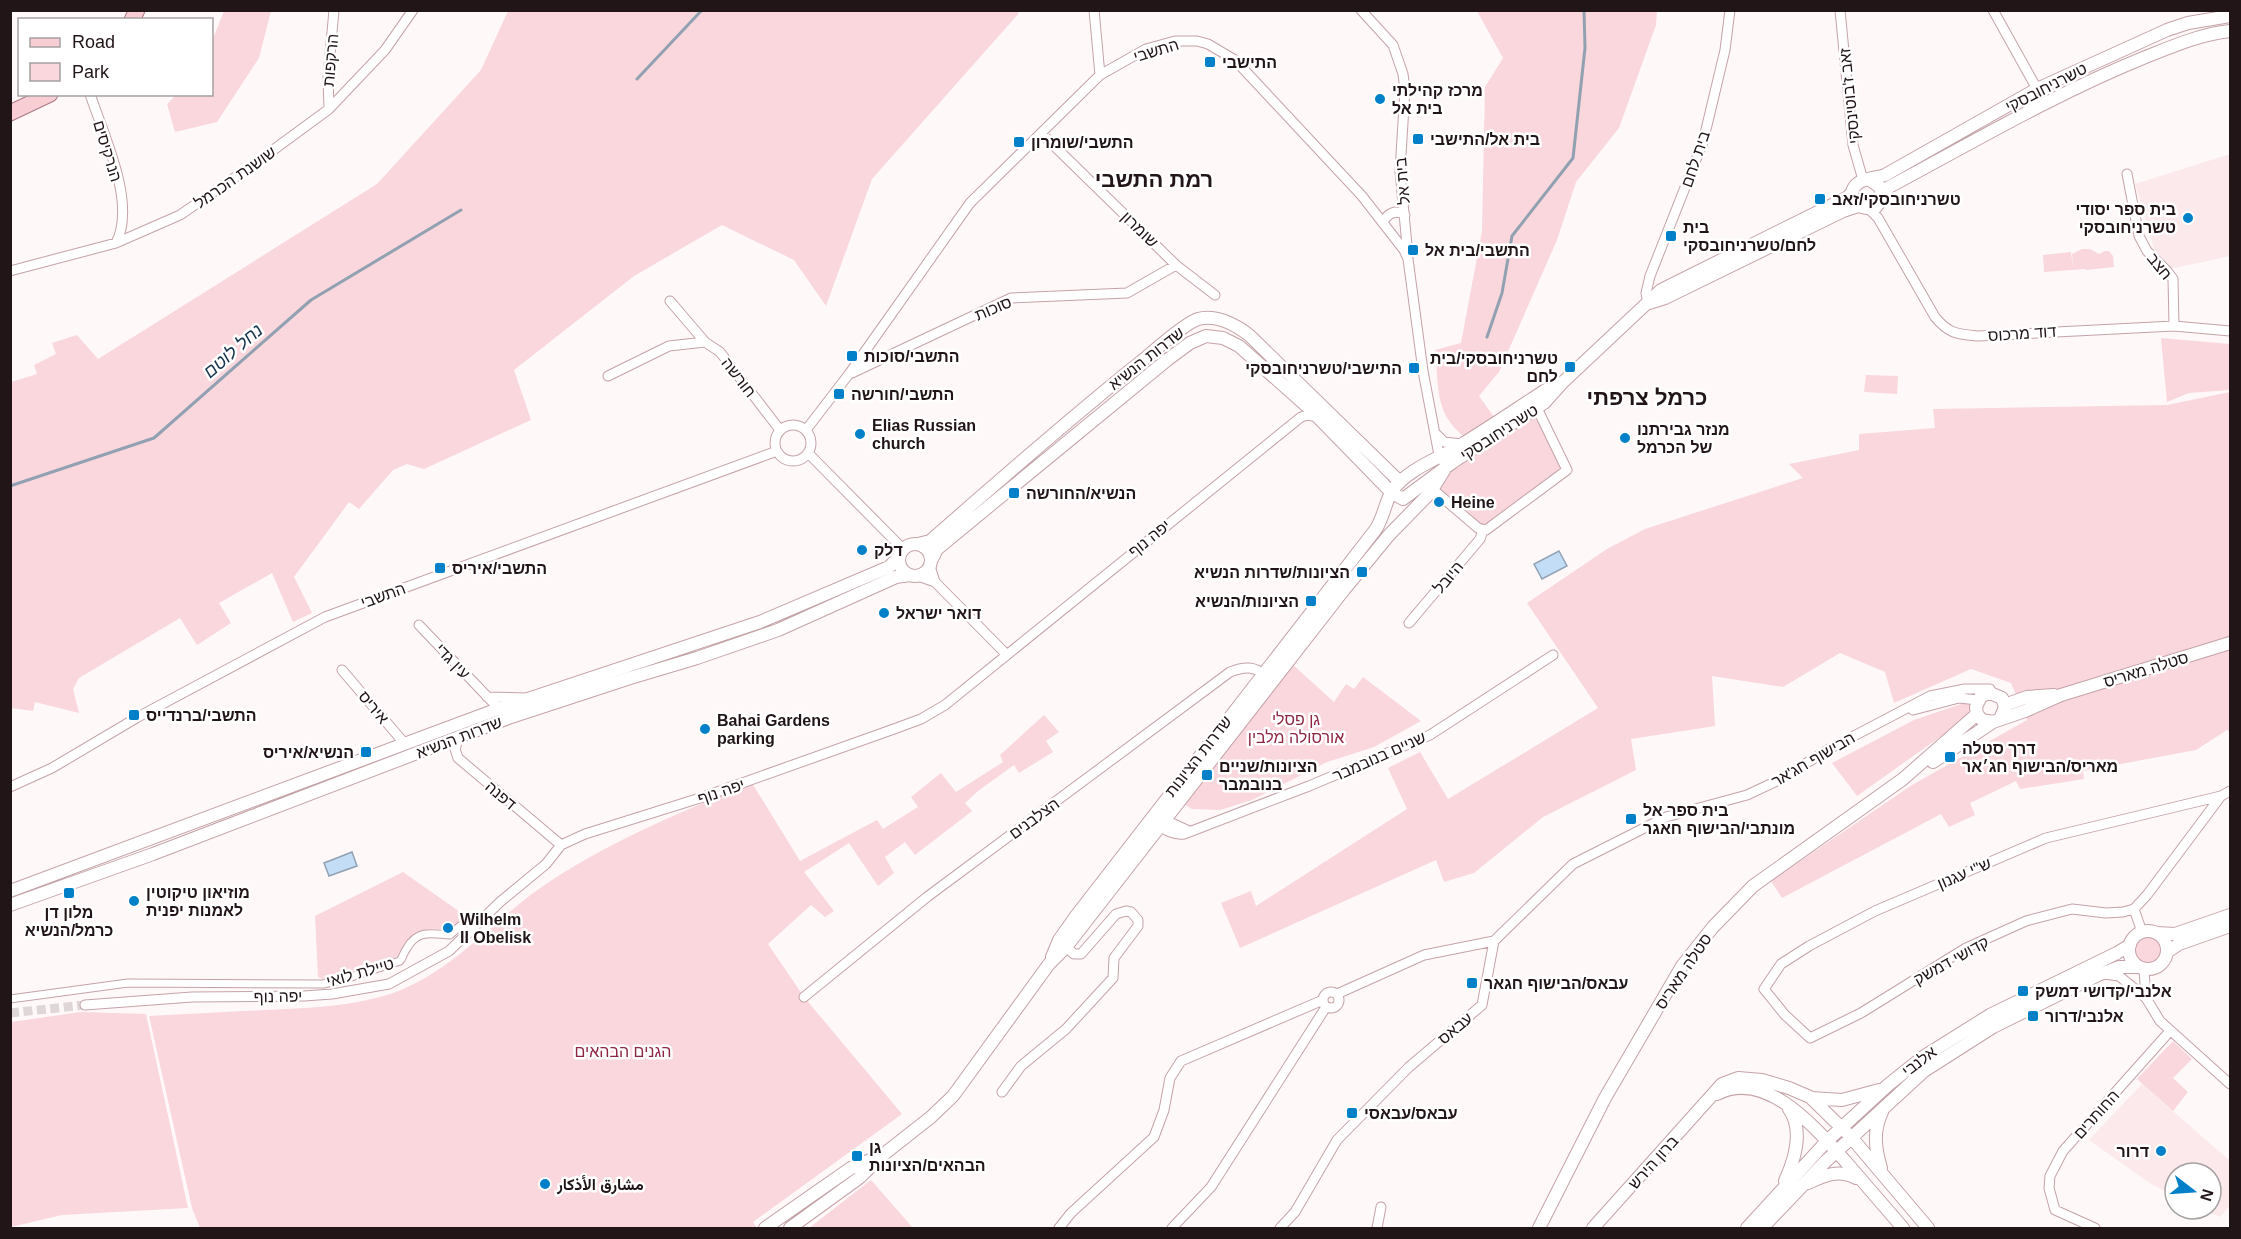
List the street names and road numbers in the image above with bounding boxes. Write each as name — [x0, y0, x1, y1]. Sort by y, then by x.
street label: הרקפות — [320, 33, 341, 87]
street label: התשבי — [1132, 36, 1181, 65]
street label: זאב ז'בוטינסקי — [1836, 47, 1863, 145]
street label: טשרניחובסקי — [2003, 60, 2090, 115]
street label: הנרקיסים — [90, 118, 125, 184]
street label: בית לחם — [1678, 128, 1713, 190]
street label: שושנת הכרמל — [191, 143, 279, 212]
street label: בית אל — [1392, 156, 1413, 205]
street label: שומרון — [1118, 208, 1161, 251]
street label: חצב — [2144, 250, 2175, 283]
street label: סוכות — [972, 293, 1014, 324]
street label: דוד מרכוס — [1987, 323, 2057, 344]
street label: שדרות הנשיא — [1105, 324, 1187, 393]
street label: חורשה — [718, 354, 759, 400]
street label: טשרניחובסקי — [1457, 401, 1541, 464]
street label: יפה נוף — [1125, 517, 1174, 560]
street label: היובל — [1430, 558, 1467, 597]
street label: התשבי — [359, 580, 408, 611]
street label: עין גדי — [432, 640, 473, 682]
street label: סטלה מאריס — [2102, 649, 2191, 690]
street label: איריס — [355, 688, 392, 727]
street label: שדרות הנשיא — [414, 713, 505, 762]
street label: שדרות הציונות — [1162, 713, 1235, 800]
street label: שניים בנובמבר — [1330, 728, 1428, 785]
street label: הבישוף חג'אר — [1769, 729, 1858, 790]
street label: יפה נוף — [695, 776, 747, 807]
street label: דפנה — [482, 778, 519, 813]
street label: הצלבנים — [1006, 795, 1063, 842]
street label: ש"י עגנון — [1935, 855, 1994, 892]
street label: סטלה מאריס — [1652, 930, 1715, 1012]
street label: קדושי דמשק — [1911, 933, 1992, 988]
street label: טיילת לואי — [325, 955, 396, 990]
street label: יפה נוף — [254, 988, 302, 1005]
street label: עבאס — [1435, 1009, 1476, 1048]
street label: אלנבי — [1899, 1043, 1940, 1080]
street label: החותרים — [2070, 1087, 2122, 1142]
street label: ברון הירש — [1625, 1132, 1682, 1192]

